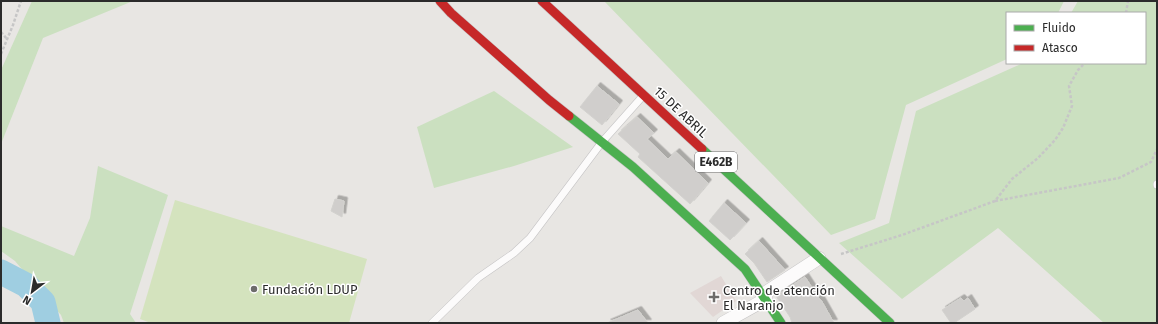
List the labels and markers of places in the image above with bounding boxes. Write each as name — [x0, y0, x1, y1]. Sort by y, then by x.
place label: Fundación LDUP — [262, 282, 358, 297]
place label: Centro de atención El Naranjo — [723, 283, 835, 313]
marker: Fundación LDUP — [249, 284, 259, 294]
marker: Centro de atención El Naranjo — [708, 291, 720, 303]

